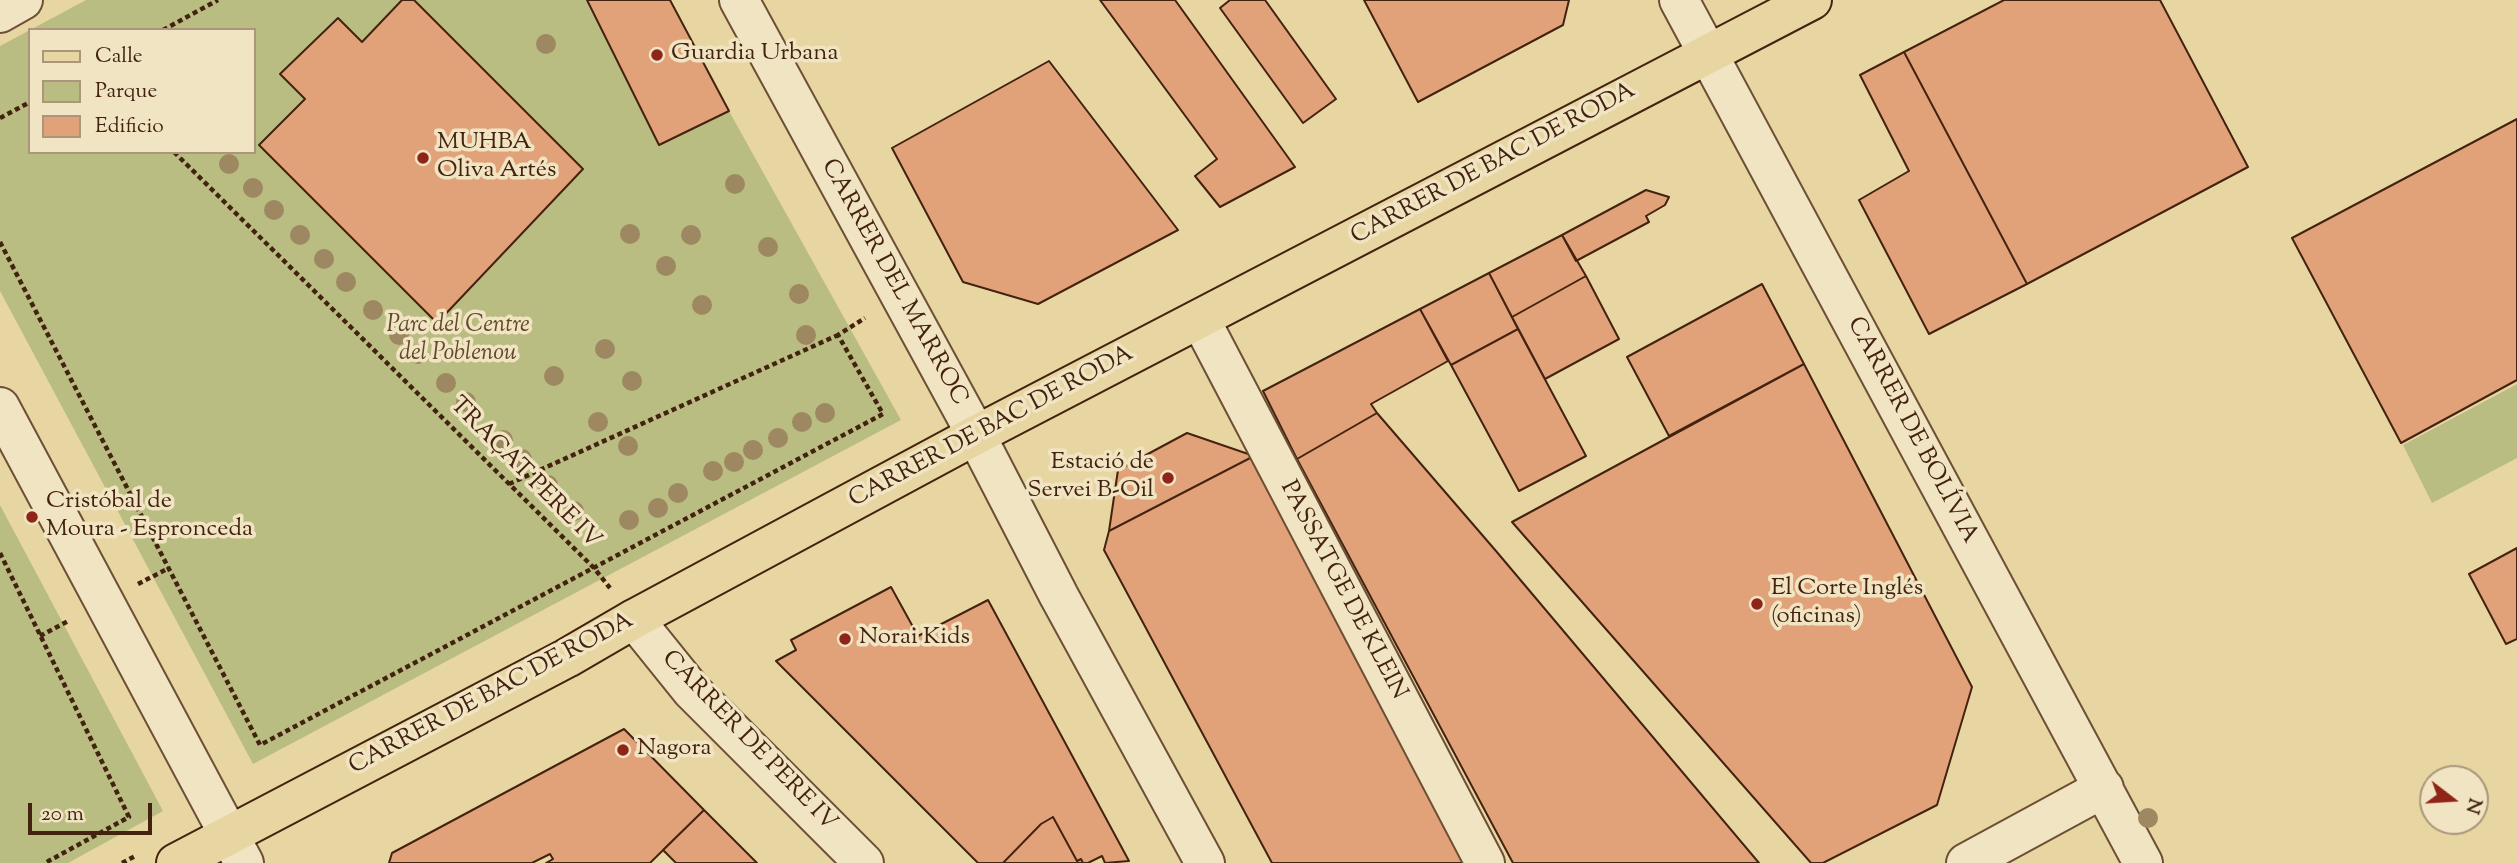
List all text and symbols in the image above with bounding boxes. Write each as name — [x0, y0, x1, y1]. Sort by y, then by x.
legend — [28, 28, 256, 154]
place label: Guardia Urbana — [671, 41, 838, 69]
text: Calle — [95, 42, 143, 72]
marker: Guardia Urbana — [649, 47, 665, 63]
text: Parque — [95, 77, 157, 107]
street label: CARRER DE BAC DE RODA — [1347, 78, 1641, 252]
text: Edificio — [95, 112, 164, 142]
place label: MUHBA Oliva Artés — [437, 130, 556, 186]
marker: MUHBA Oliva Artés — [415, 150, 431, 166]
street label: CARRER DEL MARROC — [813, 155, 973, 411]
park label: Parc del Centre del Poblenou — [386, 313, 530, 369]
street label: CARRER DE BOLÍVIA — [1839, 313, 1983, 549]
street label: CARRER DE BAC DE RODA — [845, 341, 1139, 515]
street label: TRAÇAT PERE IV — [442, 392, 606, 556]
place label: Estació de Servei B-Oil — [1027, 450, 1154, 506]
marker: Estació de Servei B-Oil — [1160, 470, 1176, 486]
street label: PASSATGE DE KLEIN — [1272, 477, 1412, 705]
place label: Cristóbal de Moura - Espronceda — [46, 489, 253, 545]
marker: Cristóbal de Moura - Espronceda — [24, 509, 40, 525]
place label: El Corte Inglés (oficinas) — [1771, 576, 1923, 632]
marker: El Corte Inglés (oficinas) — [1749, 596, 1765, 612]
street label: CARRER DE BAC DE RODA — [345, 608, 639, 782]
place label: Norai Kids — [859, 625, 970, 653]
marker: Norai Kids — [837, 631, 853, 647]
street label: CARRER DE PERE IV — [654, 646, 842, 838]
place label: Nagora — [637, 736, 712, 764]
marker: Nagora — [615, 742, 631, 758]
north arrow — [2419, 765, 2489, 835]
scale bar — [32, 790, 156, 834]
text: N — [2458, 794, 2488, 817]
text: 20 m — [41, 800, 84, 830]

